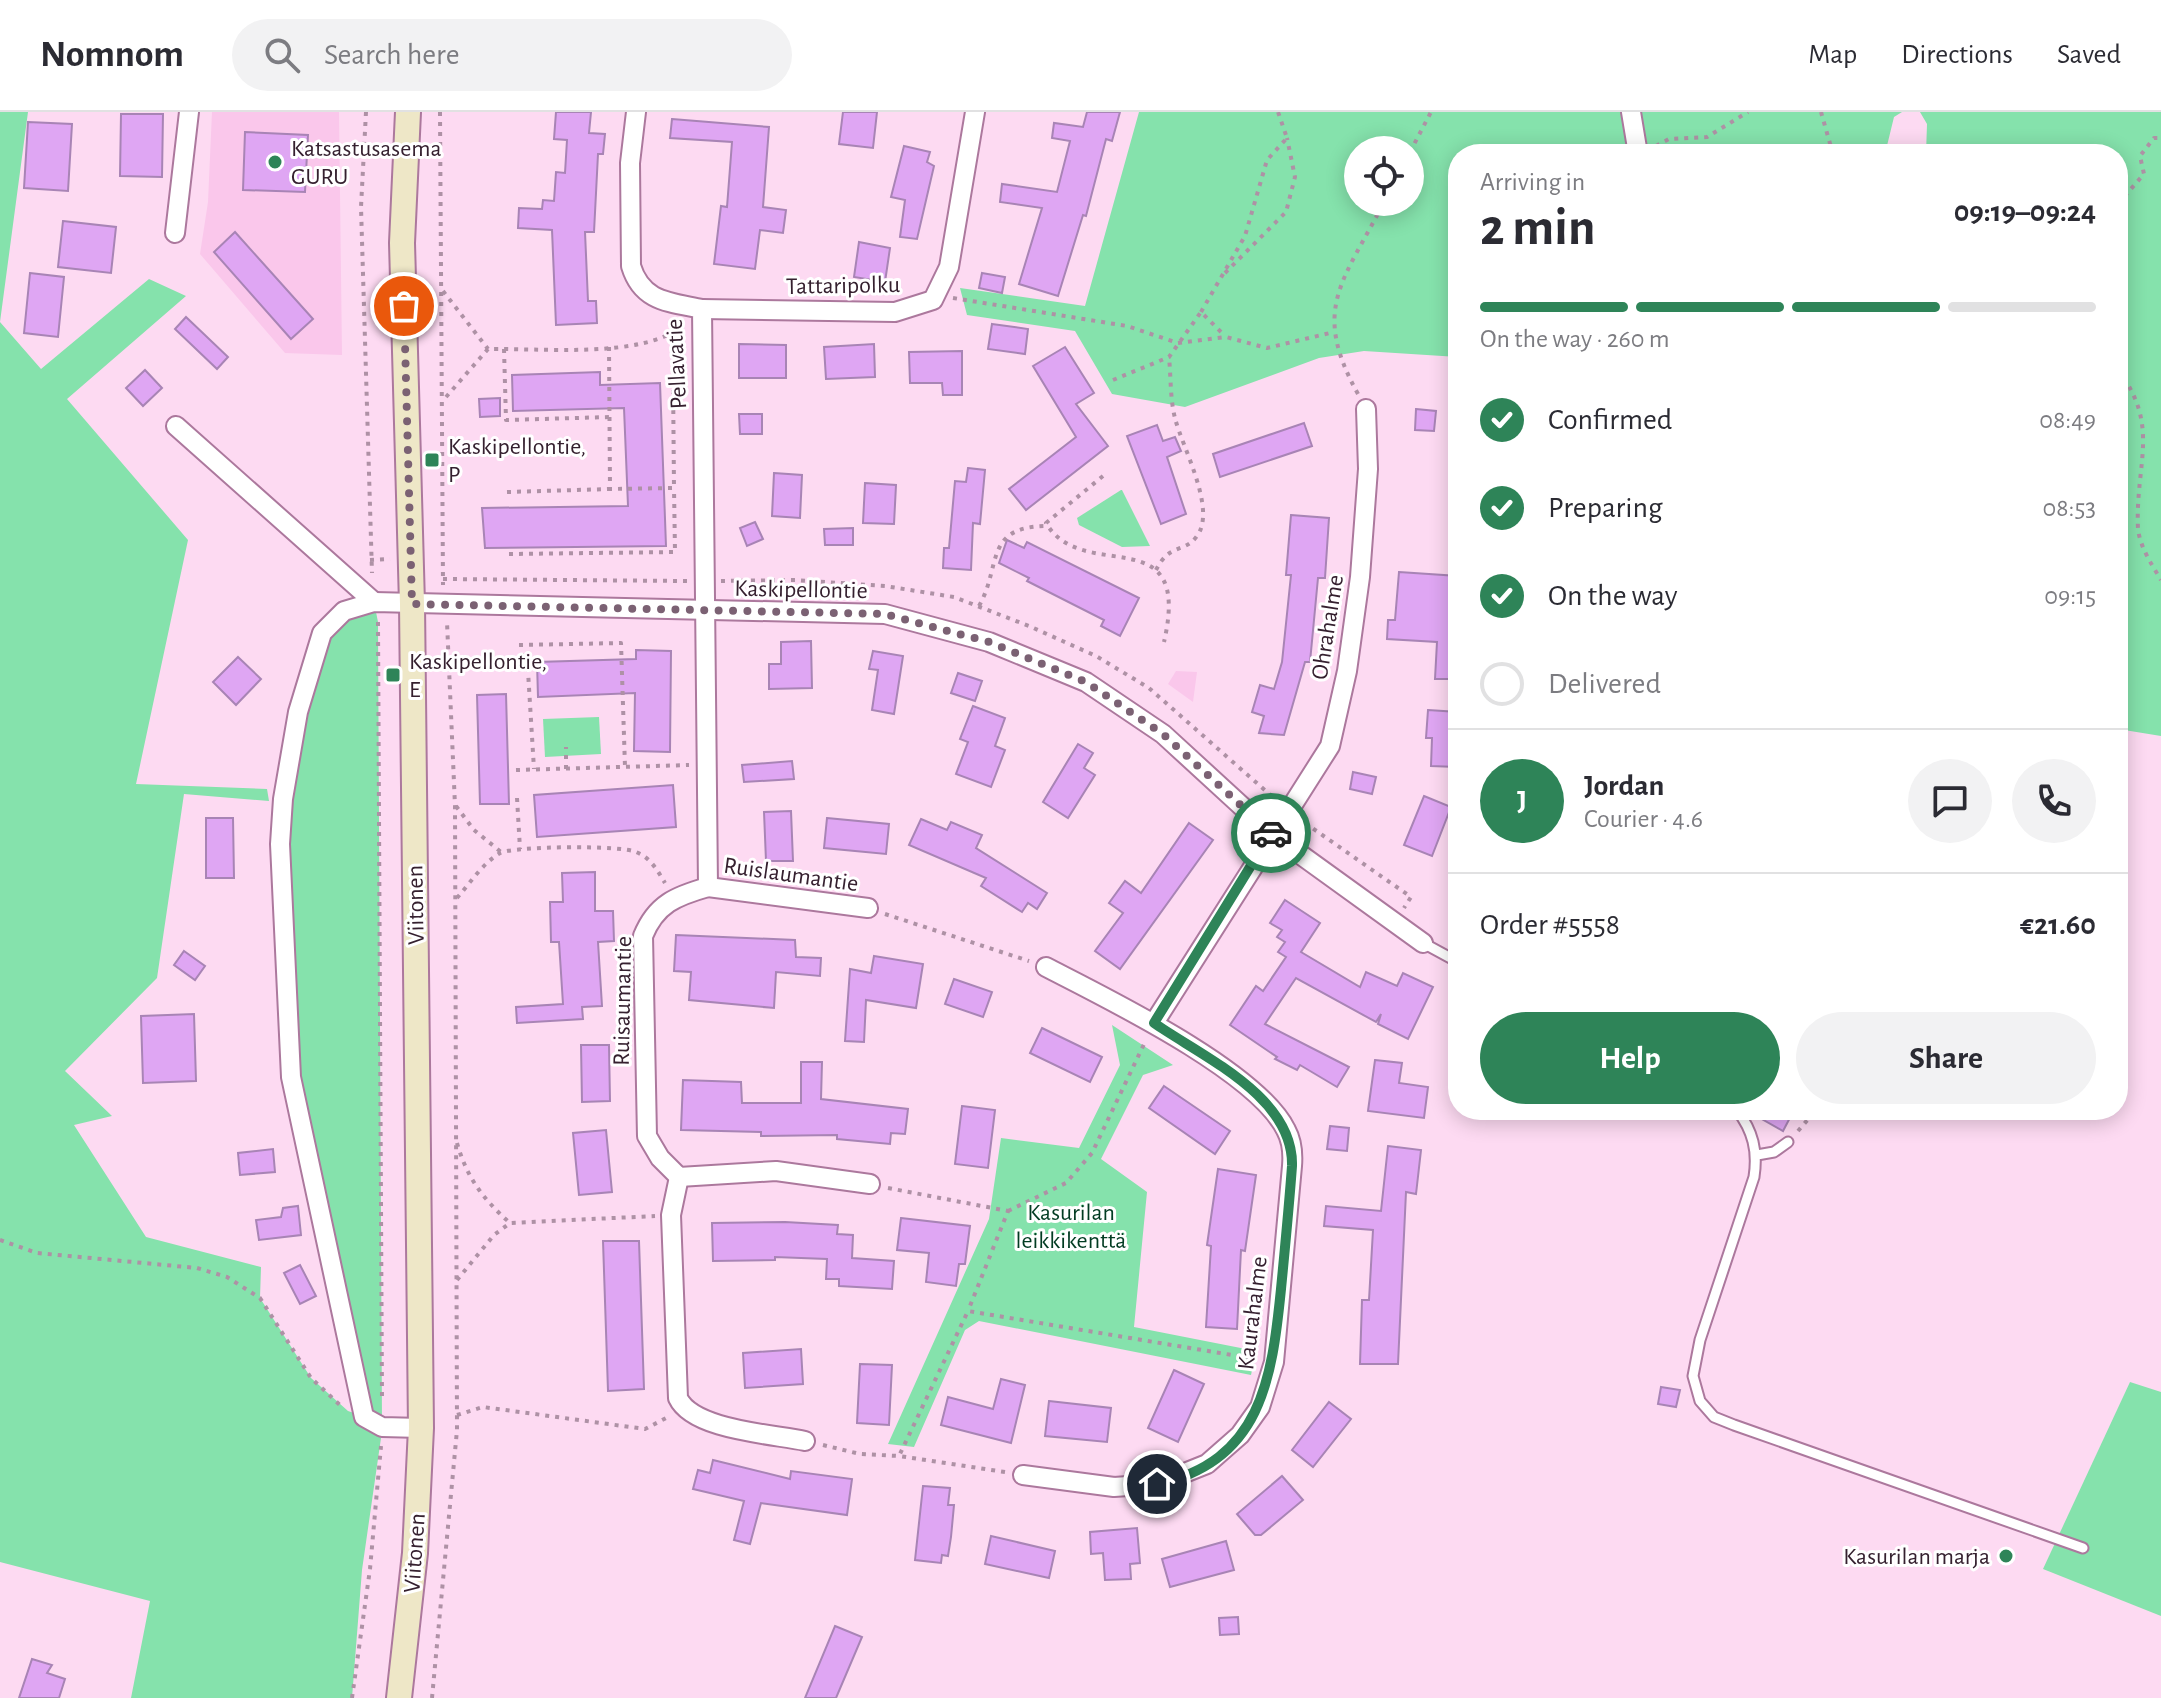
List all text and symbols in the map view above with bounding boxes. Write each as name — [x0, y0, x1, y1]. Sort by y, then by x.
search box — [232, 19, 792, 91]
icon: search — [260, 33, 304, 77]
text: Nomnom — [40, 36, 184, 74]
text: Search here — [324, 40, 460, 70]
text: Map — [1808, 41, 1857, 69]
text: Directions — [1901, 41, 2013, 69]
text: Saved — [2057, 41, 2121, 69]
map controls — [1344, 136, 1424, 216]
button: locate — [1344, 136, 1424, 216]
place label: Katsastusasema GURU — [291, 137, 442, 189]
marker: Katsastusasema GURU — [266, 153, 284, 171]
text: Arriving in — [1480, 169, 1585, 195]
text: 09:19–09:24 — [1954, 197, 2096, 227]
text: 2 min — [1480, 202, 1595, 254]
pin — [370, 272, 438, 340]
street label: Tattaripolku — [786, 273, 900, 299]
icon: bag — [382, 284, 426, 328]
street label: Pellavatie — [663, 318, 691, 410]
text: On the way · 260 m — [1480, 326, 1670, 352]
icon: check — [1480, 398, 1524, 442]
text: Confirmed — [1548, 405, 1672, 435]
text: 08:49 — [2039, 407, 2096, 433]
place label: Kaskipellontie, P — [448, 435, 586, 487]
marker: Kaskipellontie, P — [423, 451, 441, 469]
icon: check — [1480, 486, 1524, 530]
text: Preparing — [1548, 493, 1663, 523]
text: 08:53 — [2042, 495, 2096, 521]
street label: Ohrahalme — [1308, 573, 1348, 681]
icon: check — [1480, 574, 1524, 618]
street label: Kaskipellontie — [734, 577, 868, 603]
text: On the way — [1548, 581, 1677, 611]
text: 09:15 — [2044, 583, 2096, 609]
place label: Kaskipellontie, E — [409, 650, 547, 702]
marker: Kaskipellontie, E — [384, 666, 402, 684]
text: Delivered — [1548, 669, 1661, 699]
button: chat — [1908, 759, 1992, 843]
button: phone — [2012, 759, 2096, 843]
text: Jordan — [1584, 771, 1664, 801]
text: J — [1517, 786, 1527, 816]
courier — [1231, 793, 1311, 873]
text: Courier · 4.6 — [1584, 806, 1703, 832]
icon: car — [1249, 811, 1293, 855]
street label: Ruislaumantie — [722, 854, 860, 896]
street label: Viitonen — [403, 865, 429, 945]
text: Order #5558 — [1480, 910, 1620, 940]
text: €21.60 — [2020, 910, 2096, 940]
street label: Ruisaumantie — [610, 936, 636, 1066]
button: Help — [1480, 1012, 1780, 1104]
button: Share — [1796, 1012, 2096, 1104]
park label: Kasurilan leikkikenttä — [1016, 1201, 1126, 1253]
street label: Kaurahalme — [1234, 1255, 1272, 1371]
pin — [1123, 1450, 1191, 1518]
icon: home — [1135, 1462, 1179, 1506]
street label: Viitonen — [400, 1512, 430, 1594]
place label: Kasurilan marja — [1843, 1545, 1990, 1569]
marker: Kasurilan marja — [1997, 1547, 2015, 1565]

